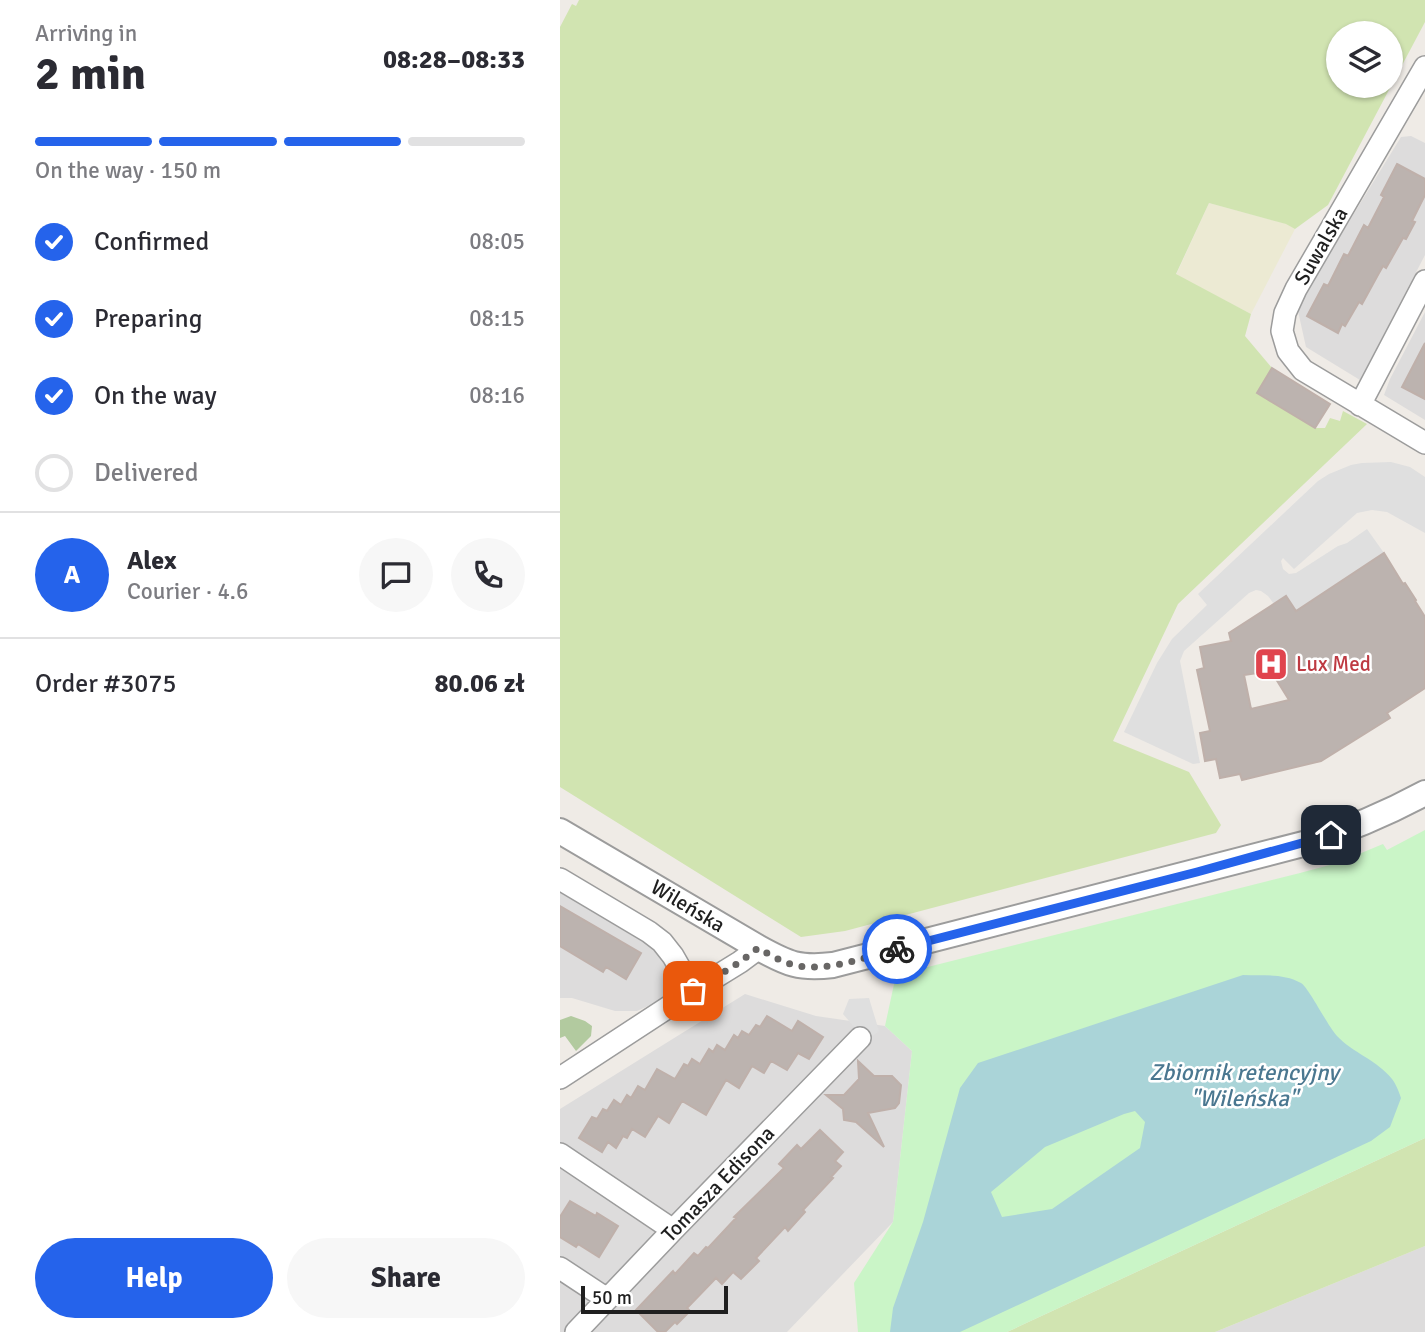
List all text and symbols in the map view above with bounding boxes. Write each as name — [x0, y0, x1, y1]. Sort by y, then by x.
text: Arriving in — [35, 19, 137, 48]
map controls — [1326, 21, 1403, 98]
button: layers — [1326, 21, 1403, 98]
text: 08:28–08:33 — [383, 44, 525, 76]
text: 2 min — [35, 46, 146, 102]
text: On the way · 150 m — [35, 156, 221, 185]
street label: Suwalska — [1288, 203, 1354, 289]
icon: check — [35, 223, 73, 261]
text: Confirmed — [94, 226, 209, 258]
text: 08:05 — [469, 227, 525, 256]
icon: check — [35, 300, 73, 338]
text: Preparing — [94, 303, 202, 335]
text: 08:15 — [469, 304, 525, 333]
icon: check — [35, 377, 73, 415]
text: On the way — [94, 380, 217, 412]
text: 08:16 — [469, 381, 525, 410]
text: Delivered — [94, 457, 199, 489]
button: chat — [359, 538, 433, 612]
button: phone — [451, 538, 525, 612]
text: Alex — [127, 545, 177, 577]
text: A — [64, 559, 80, 591]
text: Courier · 4.6 — [127, 577, 248, 606]
hospital icon: Lux Med — [1252, 645, 1290, 683]
place label: Lux Med — [1296, 651, 1371, 677]
text: Order #3075 — [35, 668, 176, 700]
text: 80.06 zł — [434, 668, 525, 700]
pin — [1301, 805, 1361, 865]
icon: home — [1312, 816, 1350, 854]
street label: Wileńska — [646, 874, 730, 938]
courier — [862, 914, 932, 984]
icon: bike — [878, 930, 916, 968]
pin — [663, 961, 723, 1021]
icon: bag — [674, 972, 712, 1010]
water label: Zbiornik retencyjny "Wileńska" — [1149, 1058, 1342, 1113]
street label: Tomasza Edisona — [656, 1121, 780, 1247]
button: Help — [35, 1238, 273, 1318]
button: Share — [287, 1238, 525, 1318]
scale bar — [581, 1283, 728, 1315]
text: 50 m — [592, 1286, 632, 1310]

